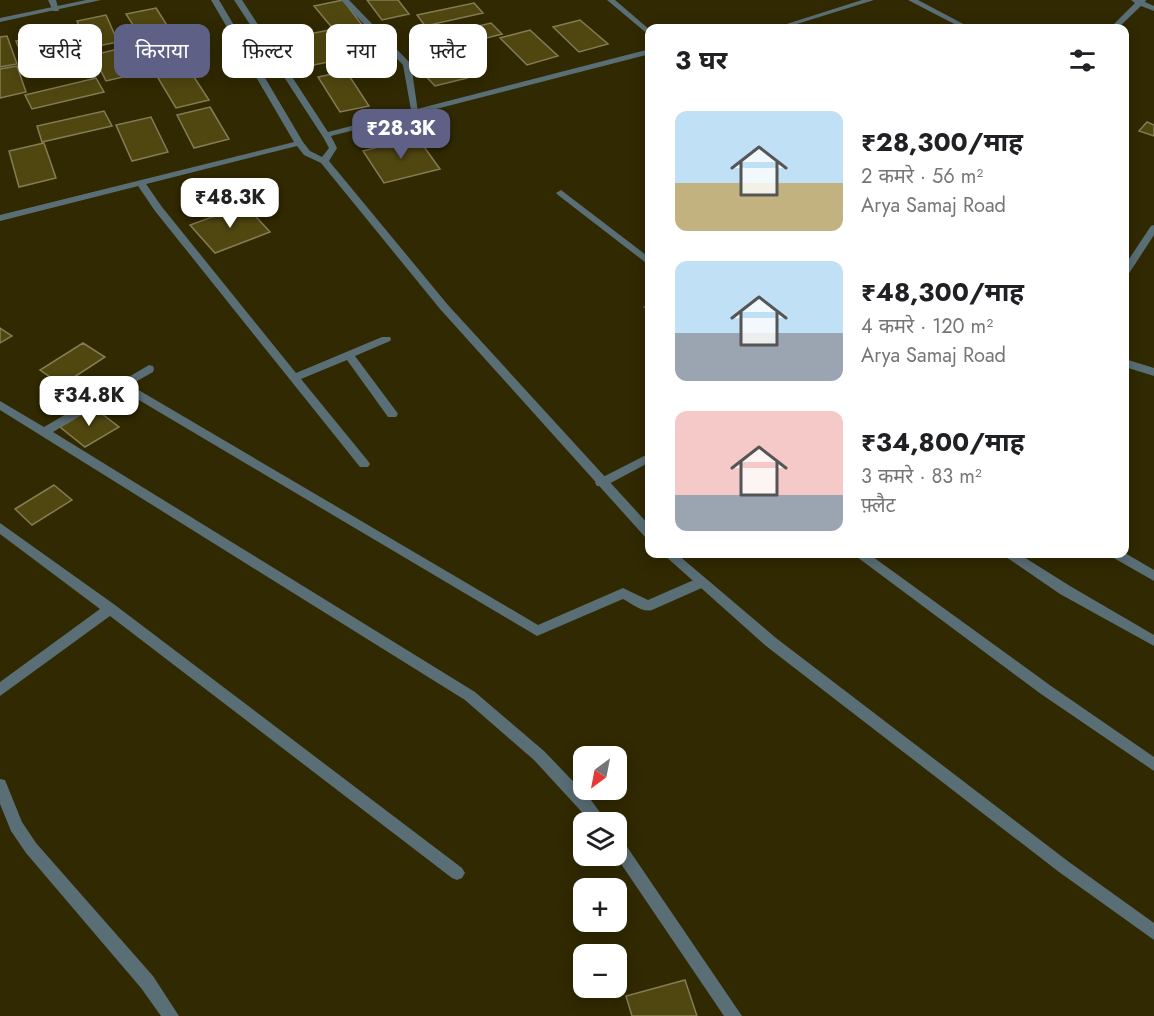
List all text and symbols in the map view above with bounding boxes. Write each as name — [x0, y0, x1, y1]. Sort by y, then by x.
chip: खरीदें — [18, 24, 102, 78]
chip: किराया — [114, 24, 210, 78]
chip: फ़िल्टर — [222, 24, 314, 78]
chip: नया — [326, 24, 397, 78]
chip: फ़्लैट — [409, 24, 487, 78]
text: 3 घर — [675, 41, 727, 79]
icon: filters — [1066, 44, 1099, 77]
pin: ₹28.3K — [352, 109, 450, 160]
text: ₹28.3K — [366, 114, 436, 143]
text: ₹28,300/माह — [861, 123, 1023, 161]
icon: home — [723, 135, 795, 207]
text: 2 कमरे · 56 m² — [861, 162, 983, 191]
pin: ₹48.3K — [181, 178, 279, 229]
text: ₹48.3K — [195, 183, 265, 212]
text: Arya Samaj Road — [861, 191, 1006, 220]
text: ₹48,300/माह — [861, 273, 1024, 311]
icon: home — [723, 285, 795, 357]
text: 4 कमरे · 120 m² — [861, 312, 993, 341]
text: Arya Samaj Road — [861, 341, 1006, 370]
pin: ₹34.8K — [40, 376, 138, 427]
text: ₹34.8K — [54, 381, 124, 410]
text: ₹34,800/माह — [861, 423, 1024, 461]
icon: home — [723, 435, 795, 507]
text: 3 कमरे · 83 m² — [861, 462, 982, 491]
text: फ़्लैट — [861, 491, 896, 520]
north arrow — [573, 746, 627, 800]
map controls — [573, 746, 627, 998]
button: layers — [573, 812, 627, 866]
button: + — [573, 878, 627, 932]
button: − — [573, 944, 627, 998]

